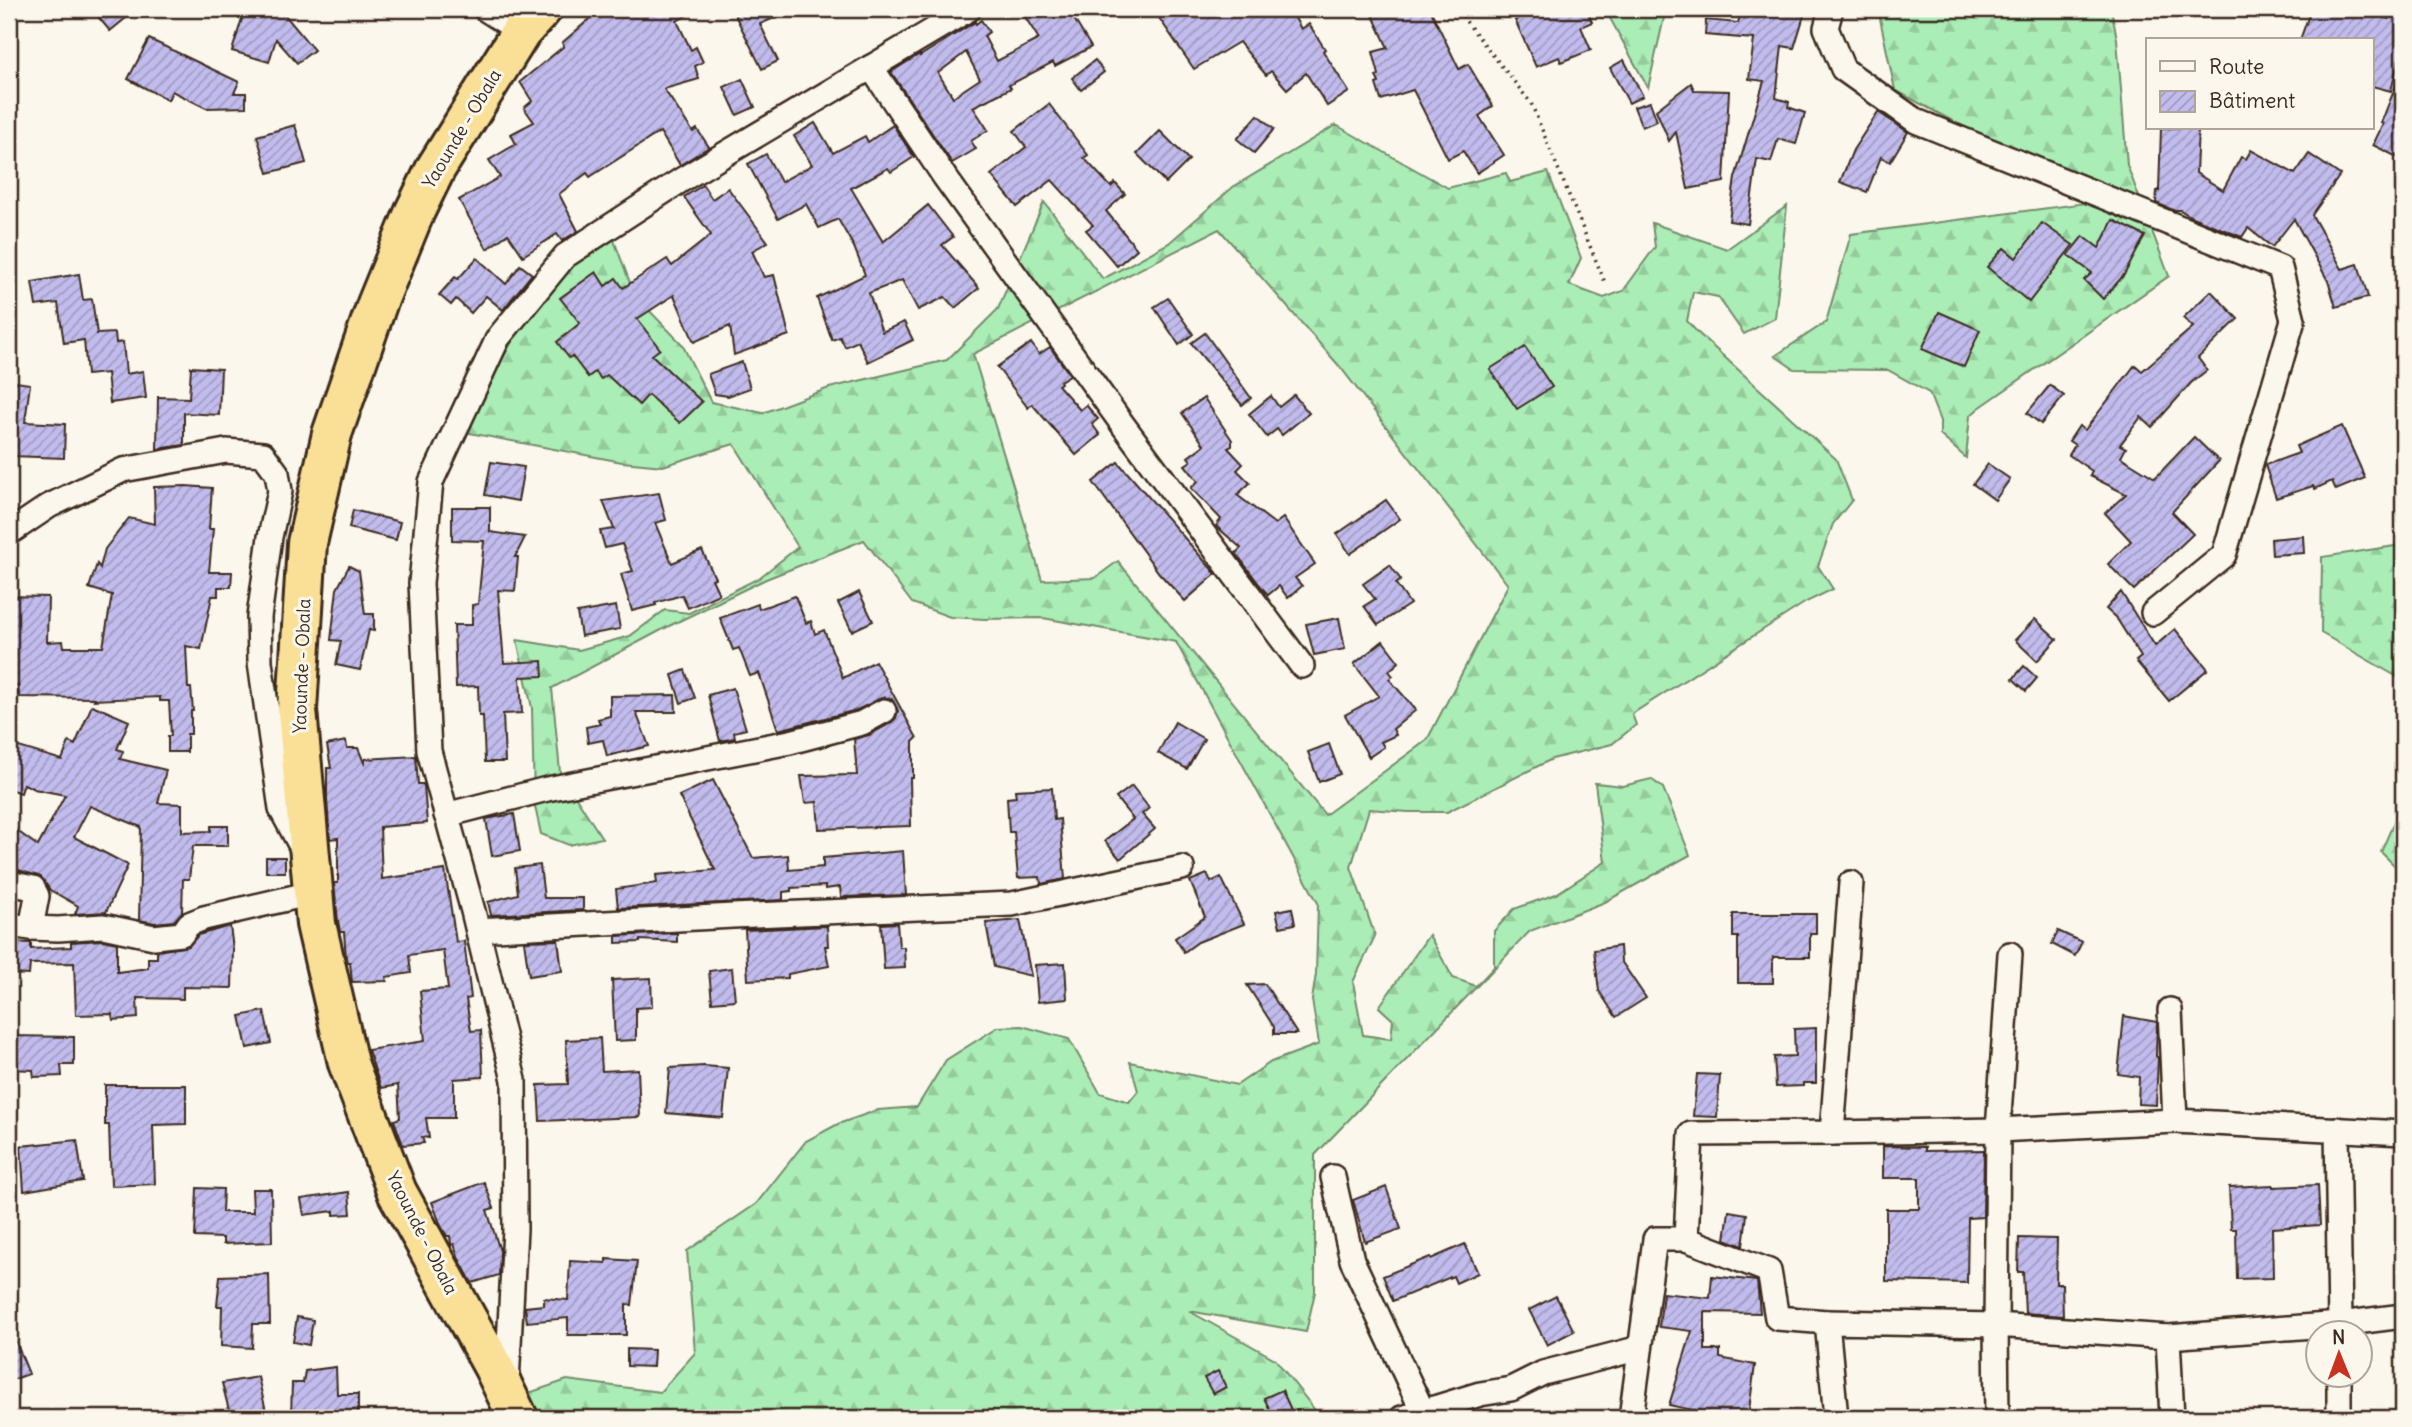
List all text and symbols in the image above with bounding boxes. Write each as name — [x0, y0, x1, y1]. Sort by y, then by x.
legend — [2146, 38, 2374, 130]
text: Route — [2209, 53, 2264, 80]
street label: Yaounde - Obala — [417, 65, 506, 192]
text: Bâtiment — [2209, 87, 2295, 114]
street label: Yaounde - Obala — [288, 598, 315, 734]
street label: Yaounde - Obala — [382, 1167, 463, 1298]
north arrow — [2304, 1318, 2374, 1388]
text: N — [2332, 1325, 2345, 1349]

